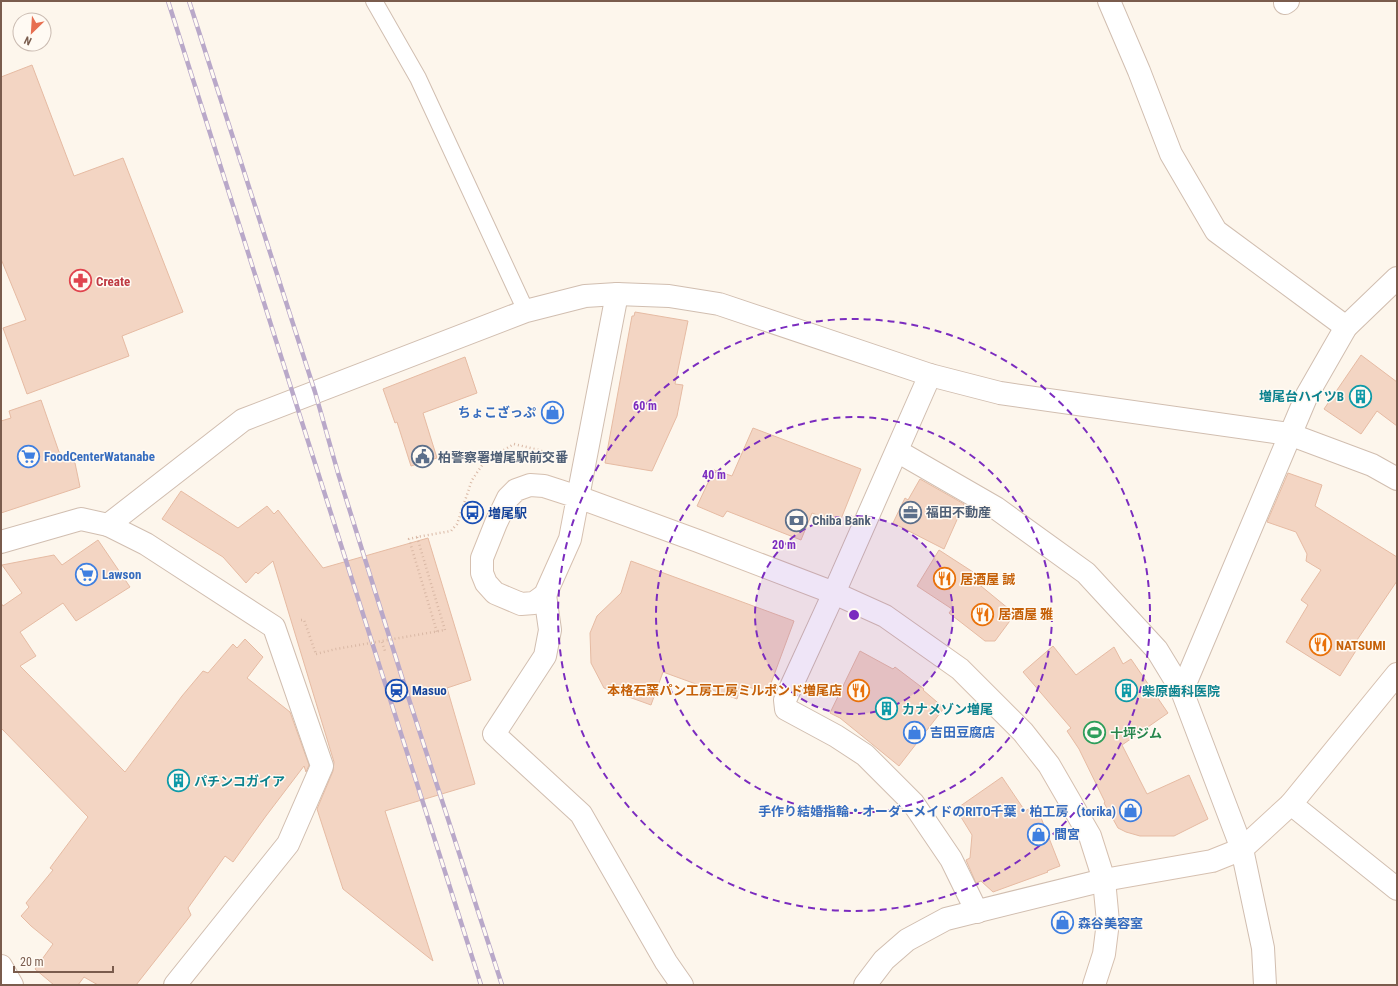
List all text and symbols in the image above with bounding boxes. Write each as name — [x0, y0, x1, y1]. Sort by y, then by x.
north arrow — [12, 12, 52, 52]
text: N — [22, 33, 34, 48]
pharmacy icon: Create — [68, 268, 94, 294]
place label: Create — [96, 274, 130, 289]
building icon: 増尾台ハイツB — [1347, 383, 1373, 409]
place label: 増尾台ハイツB — [1259, 389, 1344, 404]
shop icon: ちょこざっぷ — [539, 399, 565, 425]
text: 60 m — [633, 399, 657, 413]
place label: ちょこざっぷ — [458, 405, 536, 420]
supermarket icon: FoodCenterWatanabe — [16, 443, 42, 469]
public building icon: 柏警察署増尾駅前交番 — [410, 444, 436, 470]
place label: FoodCenterWatanabe — [44, 449, 155, 464]
place label: 柏警察署増尾駅前交番 — [438, 450, 568, 465]
text: 40 m — [702, 468, 726, 482]
office icon: 福田不動産 — [898, 499, 924, 525]
bus stop icon: 増尾駅 — [459, 500, 485, 526]
place label: 福田不動産 — [926, 505, 991, 520]
place label: 増尾駅 — [488, 506, 527, 521]
bank icon: Chiba Bank — [784, 507, 810, 533]
place label: Chiba Bank — [812, 513, 871, 528]
text: 20 m — [772, 538, 796, 552]
supermarket icon: Lawson — [74, 561, 100, 587]
restaurant icon: 居酒屋 誠 — [932, 566, 958, 592]
place label: Lawson — [102, 567, 141, 582]
place label: 居酒屋 誠 — [960, 572, 1016, 587]
restaurant icon: 居酒屋 雅 — [969, 601, 995, 627]
place label: 居酒屋 雅 — [998, 607, 1053, 622]
centre of rings — [847, 608, 861, 622]
restaurant icon: NATSUMI — [1308, 632, 1334, 658]
place label: NATSUMI — [1336, 638, 1386, 653]
station icon: Masuo — [384, 677, 410, 703]
restaurant icon: 本格石窯パン工房工房ミルポンド増尾店 — [845, 677, 871, 703]
building icon: 柴原歯科医院 — [1113, 678, 1139, 704]
place label: Masuo — [412, 683, 447, 698]
place label: 本格石窯パン工房工房ミルポンド増尾店 — [607, 683, 842, 698]
place label: 柴原歯科医院 — [1142, 684, 1220, 699]
building icon: カナメゾン増尾 — [874, 696, 900, 722]
place label: カナメゾン増尾 — [902, 702, 993, 717]
shop icon: 吉田豆腐店 — [902, 719, 928, 745]
sports icon: 十坪ジム — [1081, 720, 1107, 746]
place label: 吉田豆腐店 — [930, 725, 995, 740]
place label: 十坪ジム — [1110, 726, 1162, 741]
building icon: パチンコガイア — [166, 768, 192, 794]
place label: パチンコガイア — [194, 774, 285, 789]
shop icon: 手作り結婚指輪・オーダーメイドのRITO千葉・柏工房（torika) — [1118, 798, 1144, 824]
place label: 手作り結婚指輪・オーダーメイドのRITO千葉・柏工房（torika) — [758, 804, 1116, 819]
shop icon: 間宮 — [1026, 821, 1052, 847]
place label: 間宮 — [1054, 827, 1080, 842]
shop icon: 森谷美容室 — [1050, 910, 1076, 936]
place label: 森谷美容室 — [1078, 916, 1143, 931]
scale bar — [14, 948, 113, 974]
text: 20 m — [20, 955, 44, 969]

